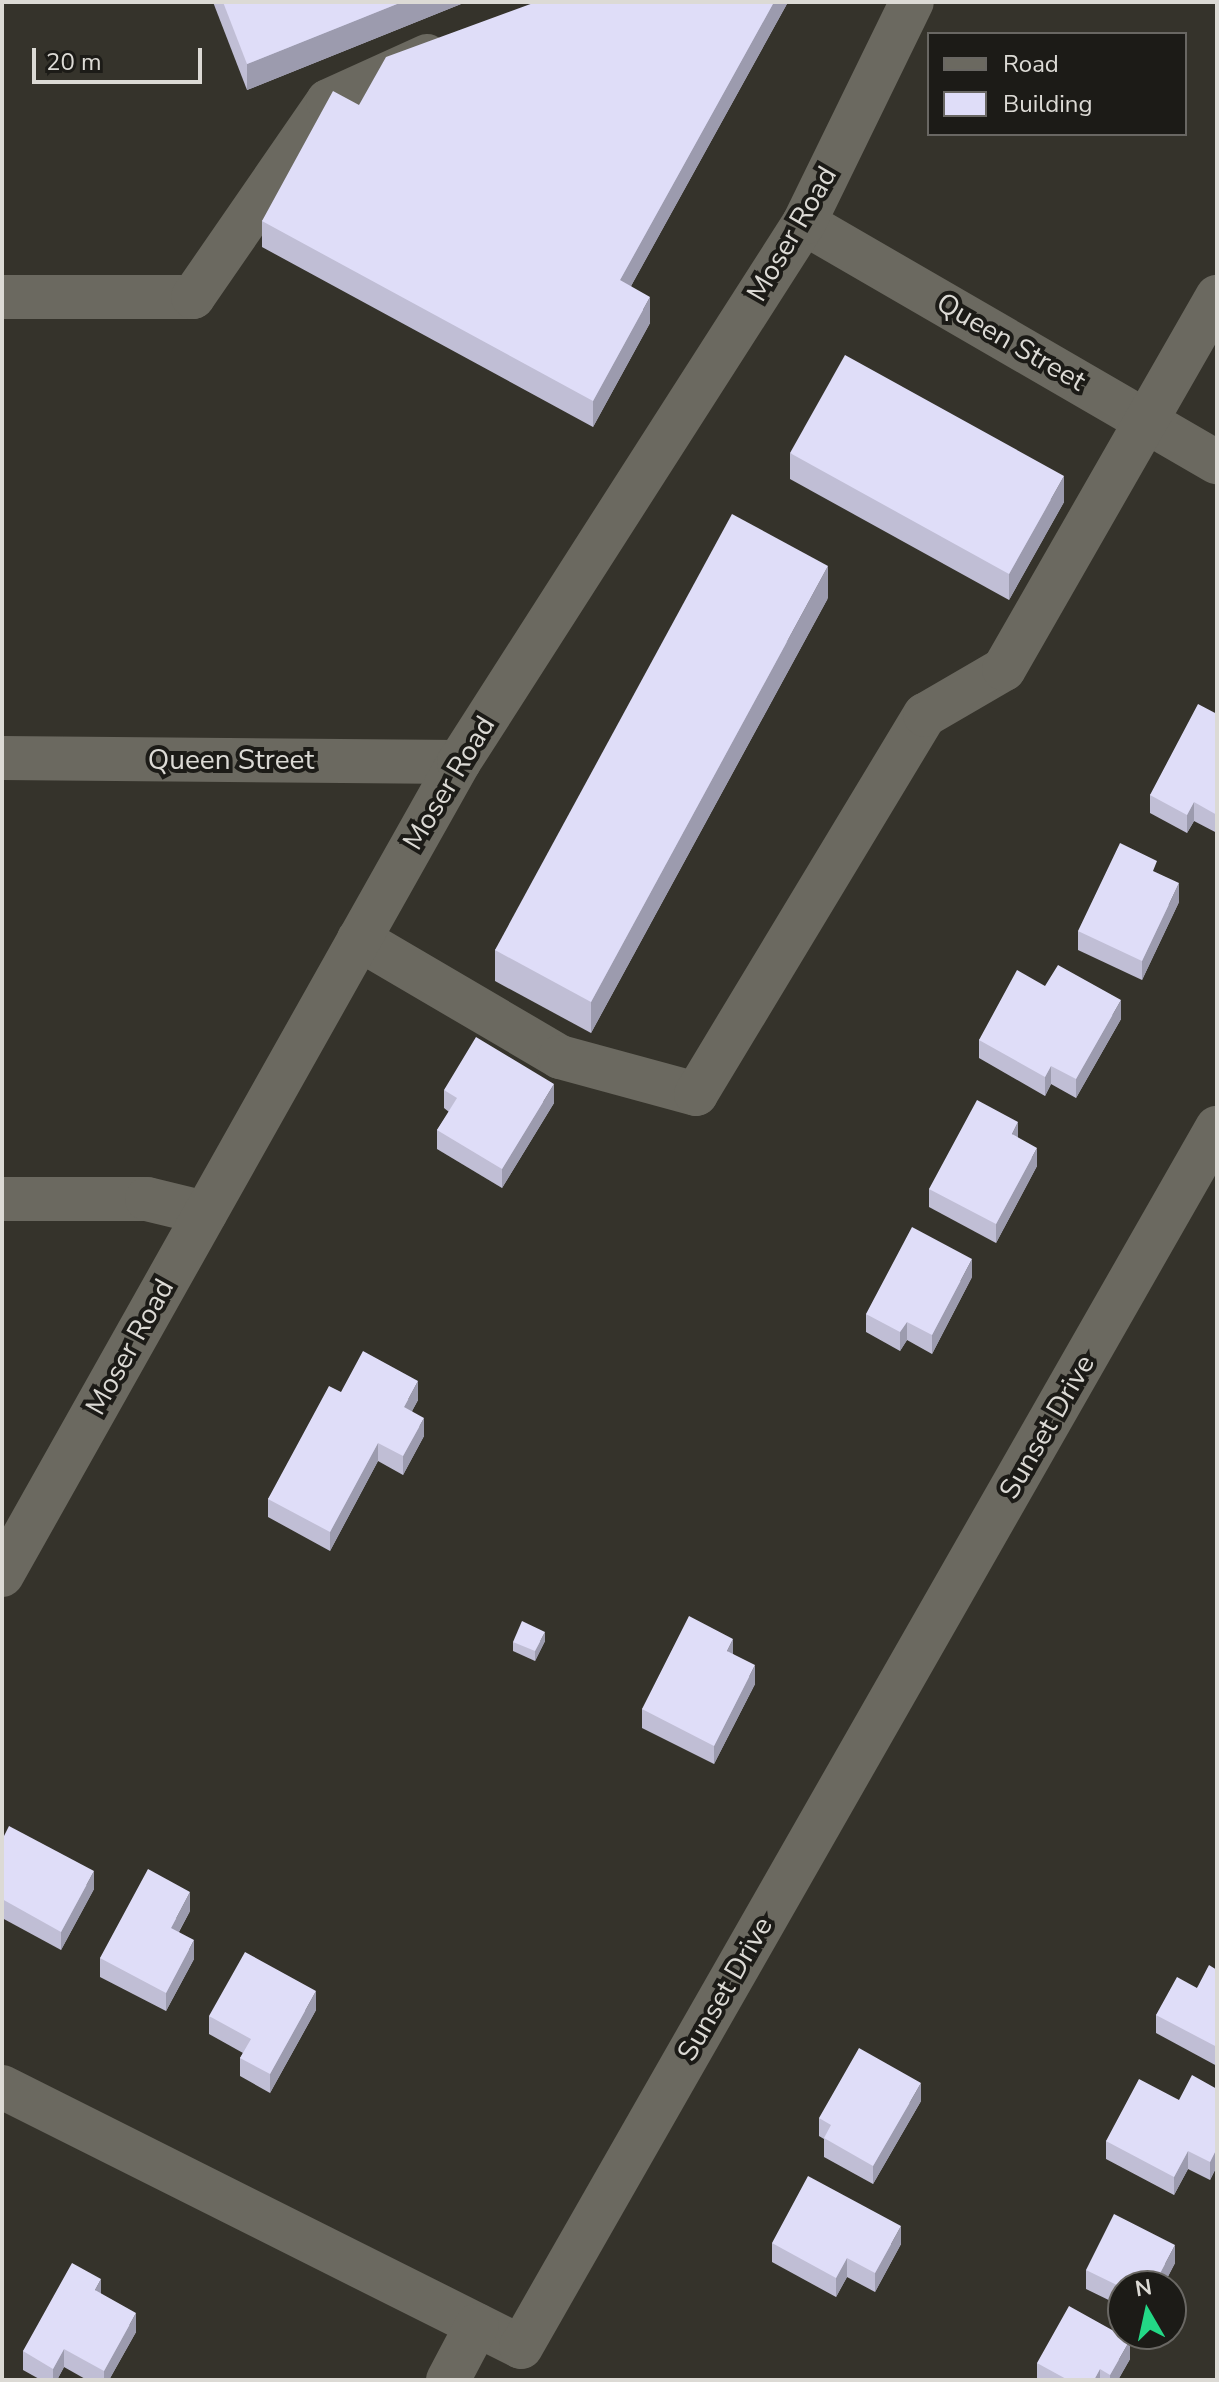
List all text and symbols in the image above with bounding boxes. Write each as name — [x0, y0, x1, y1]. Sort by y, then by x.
scale bar — [36, 32, 206, 82]
legend — [927, 32, 1187, 136]
text: 20 m — [46, 46, 102, 78]
text: Road — [1003, 48, 1059, 80]
text: Building — [1003, 88, 1093, 120]
street label: Moser Road — [740, 161, 844, 307]
street label: Queen Street — [931, 286, 1091, 398]
street label: Moser Road — [396, 710, 502, 856]
street label: Queen Street — [148, 743, 314, 777]
street label: Moser Road — [79, 1273, 181, 1421]
street label: Sunset Drive — [992, 1349, 1102, 1505]
street label: Sunset Drive — [670, 1911, 780, 2067]
north arrow — [1107, 2270, 1187, 2350]
text: N — [1133, 2272, 1154, 2304]

